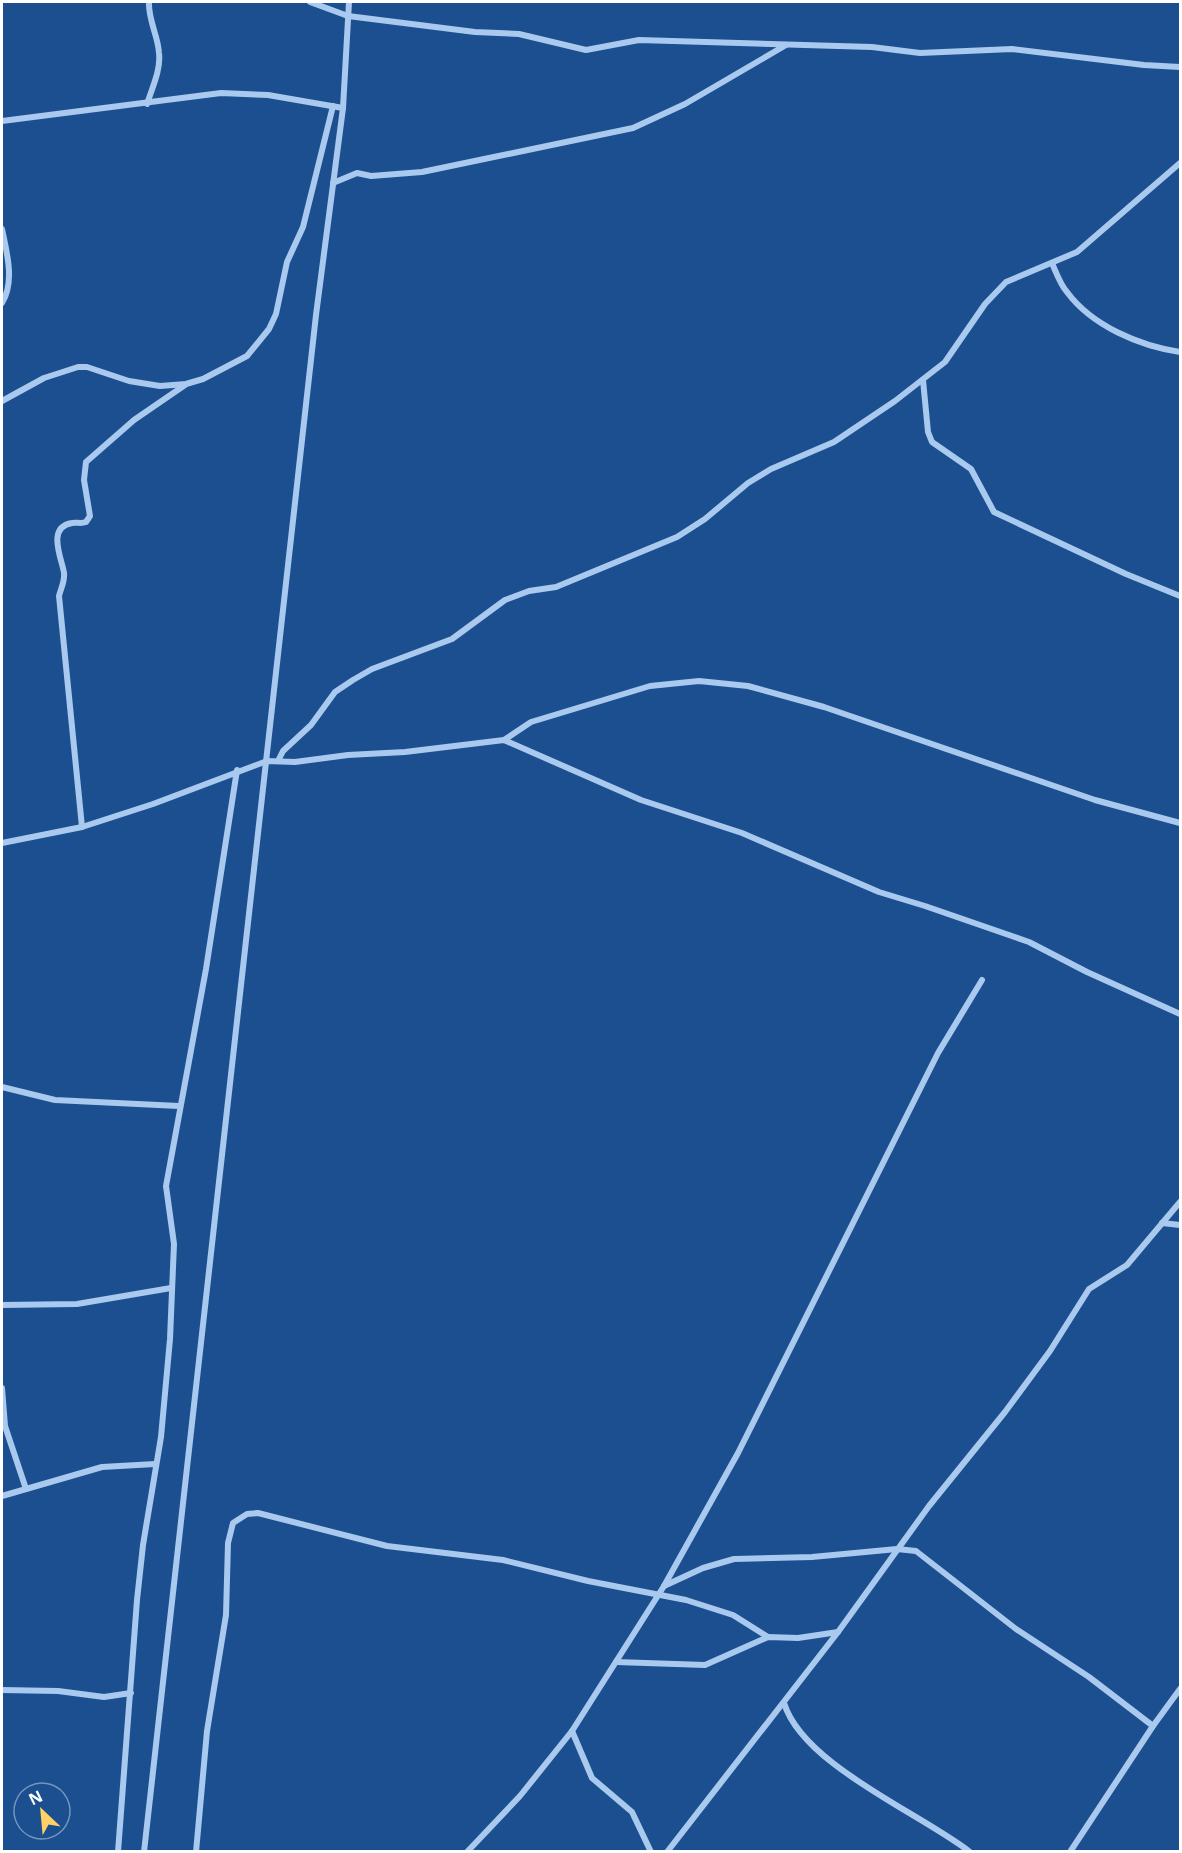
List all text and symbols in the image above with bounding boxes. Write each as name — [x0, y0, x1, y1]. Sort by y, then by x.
north arrow — [12, 1781, 72, 1841]
text: N — [25, 1785, 46, 1810]

